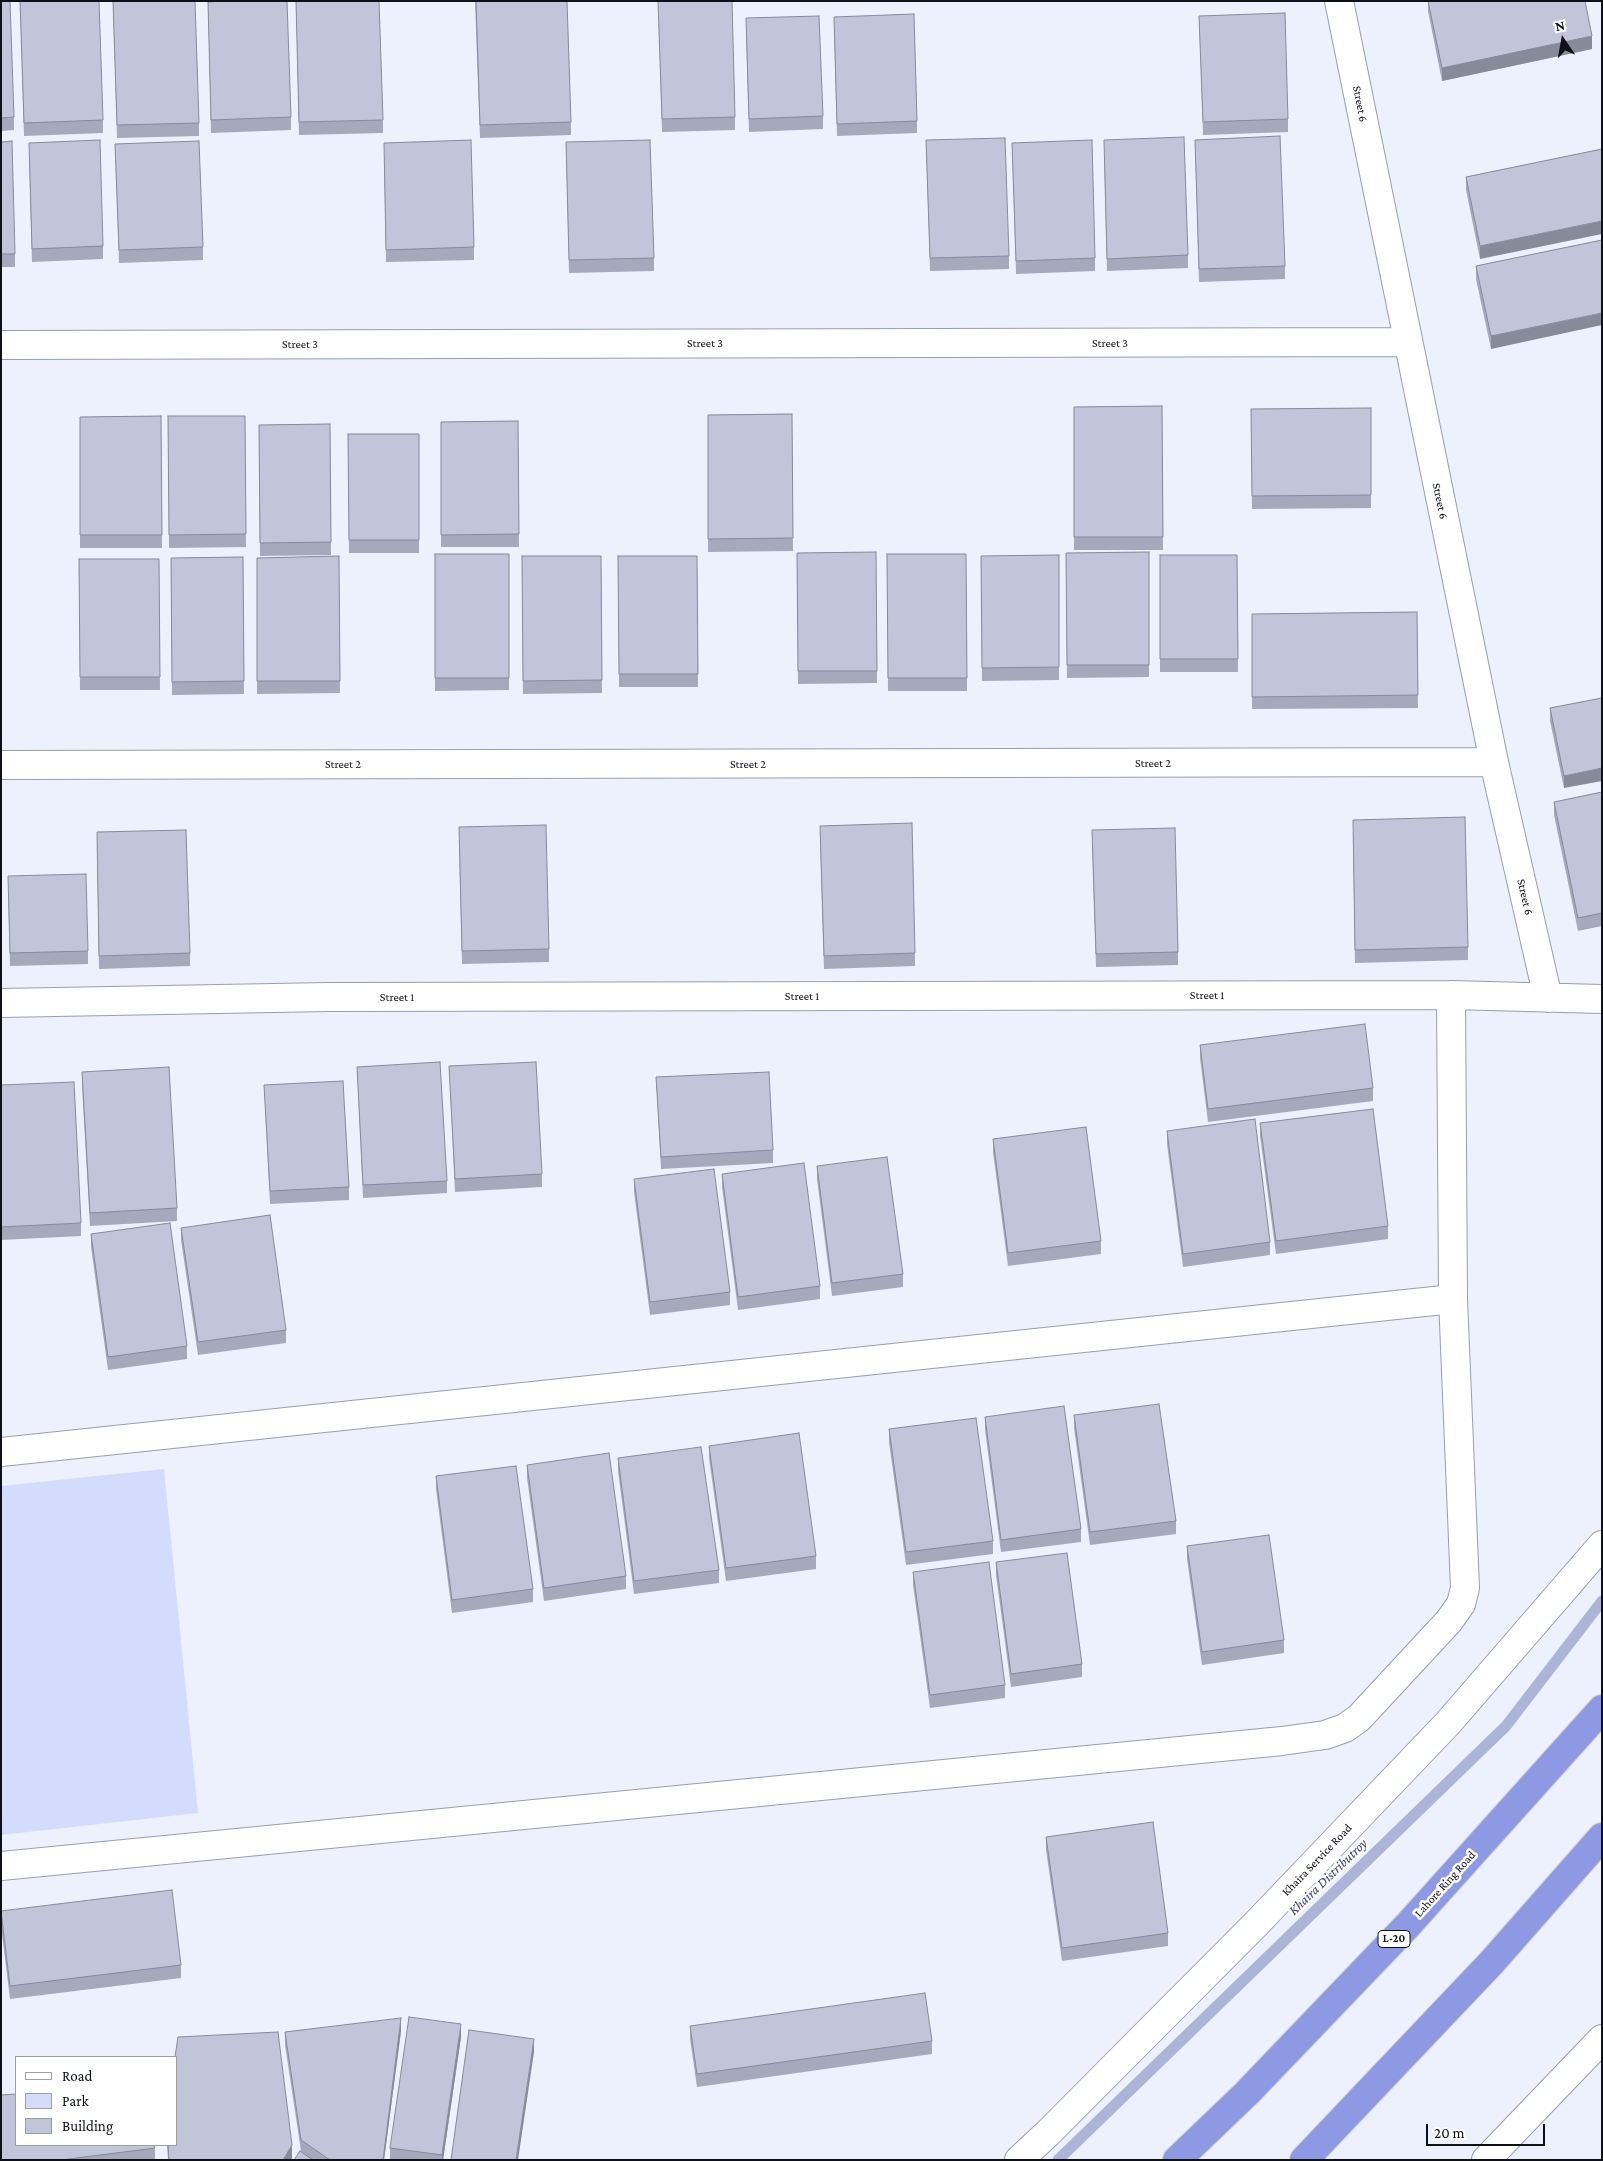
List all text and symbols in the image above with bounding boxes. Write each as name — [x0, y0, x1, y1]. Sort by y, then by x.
north arrow — [1538, 15, 1588, 65]
text: N — [1554, 17, 1566, 34]
street label: Street 6 — [1349, 85, 1371, 123]
street label: Street 3 — [687, 336, 723, 350]
street label: Street 3 — [1092, 336, 1128, 350]
street label: Street 3 — [282, 337, 318, 351]
street label: Street 6 — [1429, 482, 1451, 520]
street label: Street 2 — [1135, 756, 1171, 770]
street label: Street 2 — [325, 757, 361, 771]
street label: Street 2 — [730, 757, 766, 771]
street label: Street 6 — [1514, 878, 1536, 916]
street label: Street 1 — [1190, 988, 1224, 1002]
street label: Street 1 — [785, 989, 819, 1003]
street label: Street 1 — [380, 990, 414, 1004]
street label: Khaira Service Road — [1279, 1821, 1355, 1899]
water label: Khaira Distributroy — [1285, 1835, 1371, 1919]
street label: Lahore Ring Road — [1412, 1848, 1478, 1920]
road number: L-20 — [1378, 1930, 1410, 1948]
legend — [15, 2056, 178, 2146]
text: Road — [62, 2068, 92, 2084]
text: Park — [62, 2093, 89, 2109]
scale bar — [1428, 2114, 1547, 2146]
text: Building — [62, 2118, 113, 2134]
text: 20 m — [1434, 2125, 1465, 2141]

